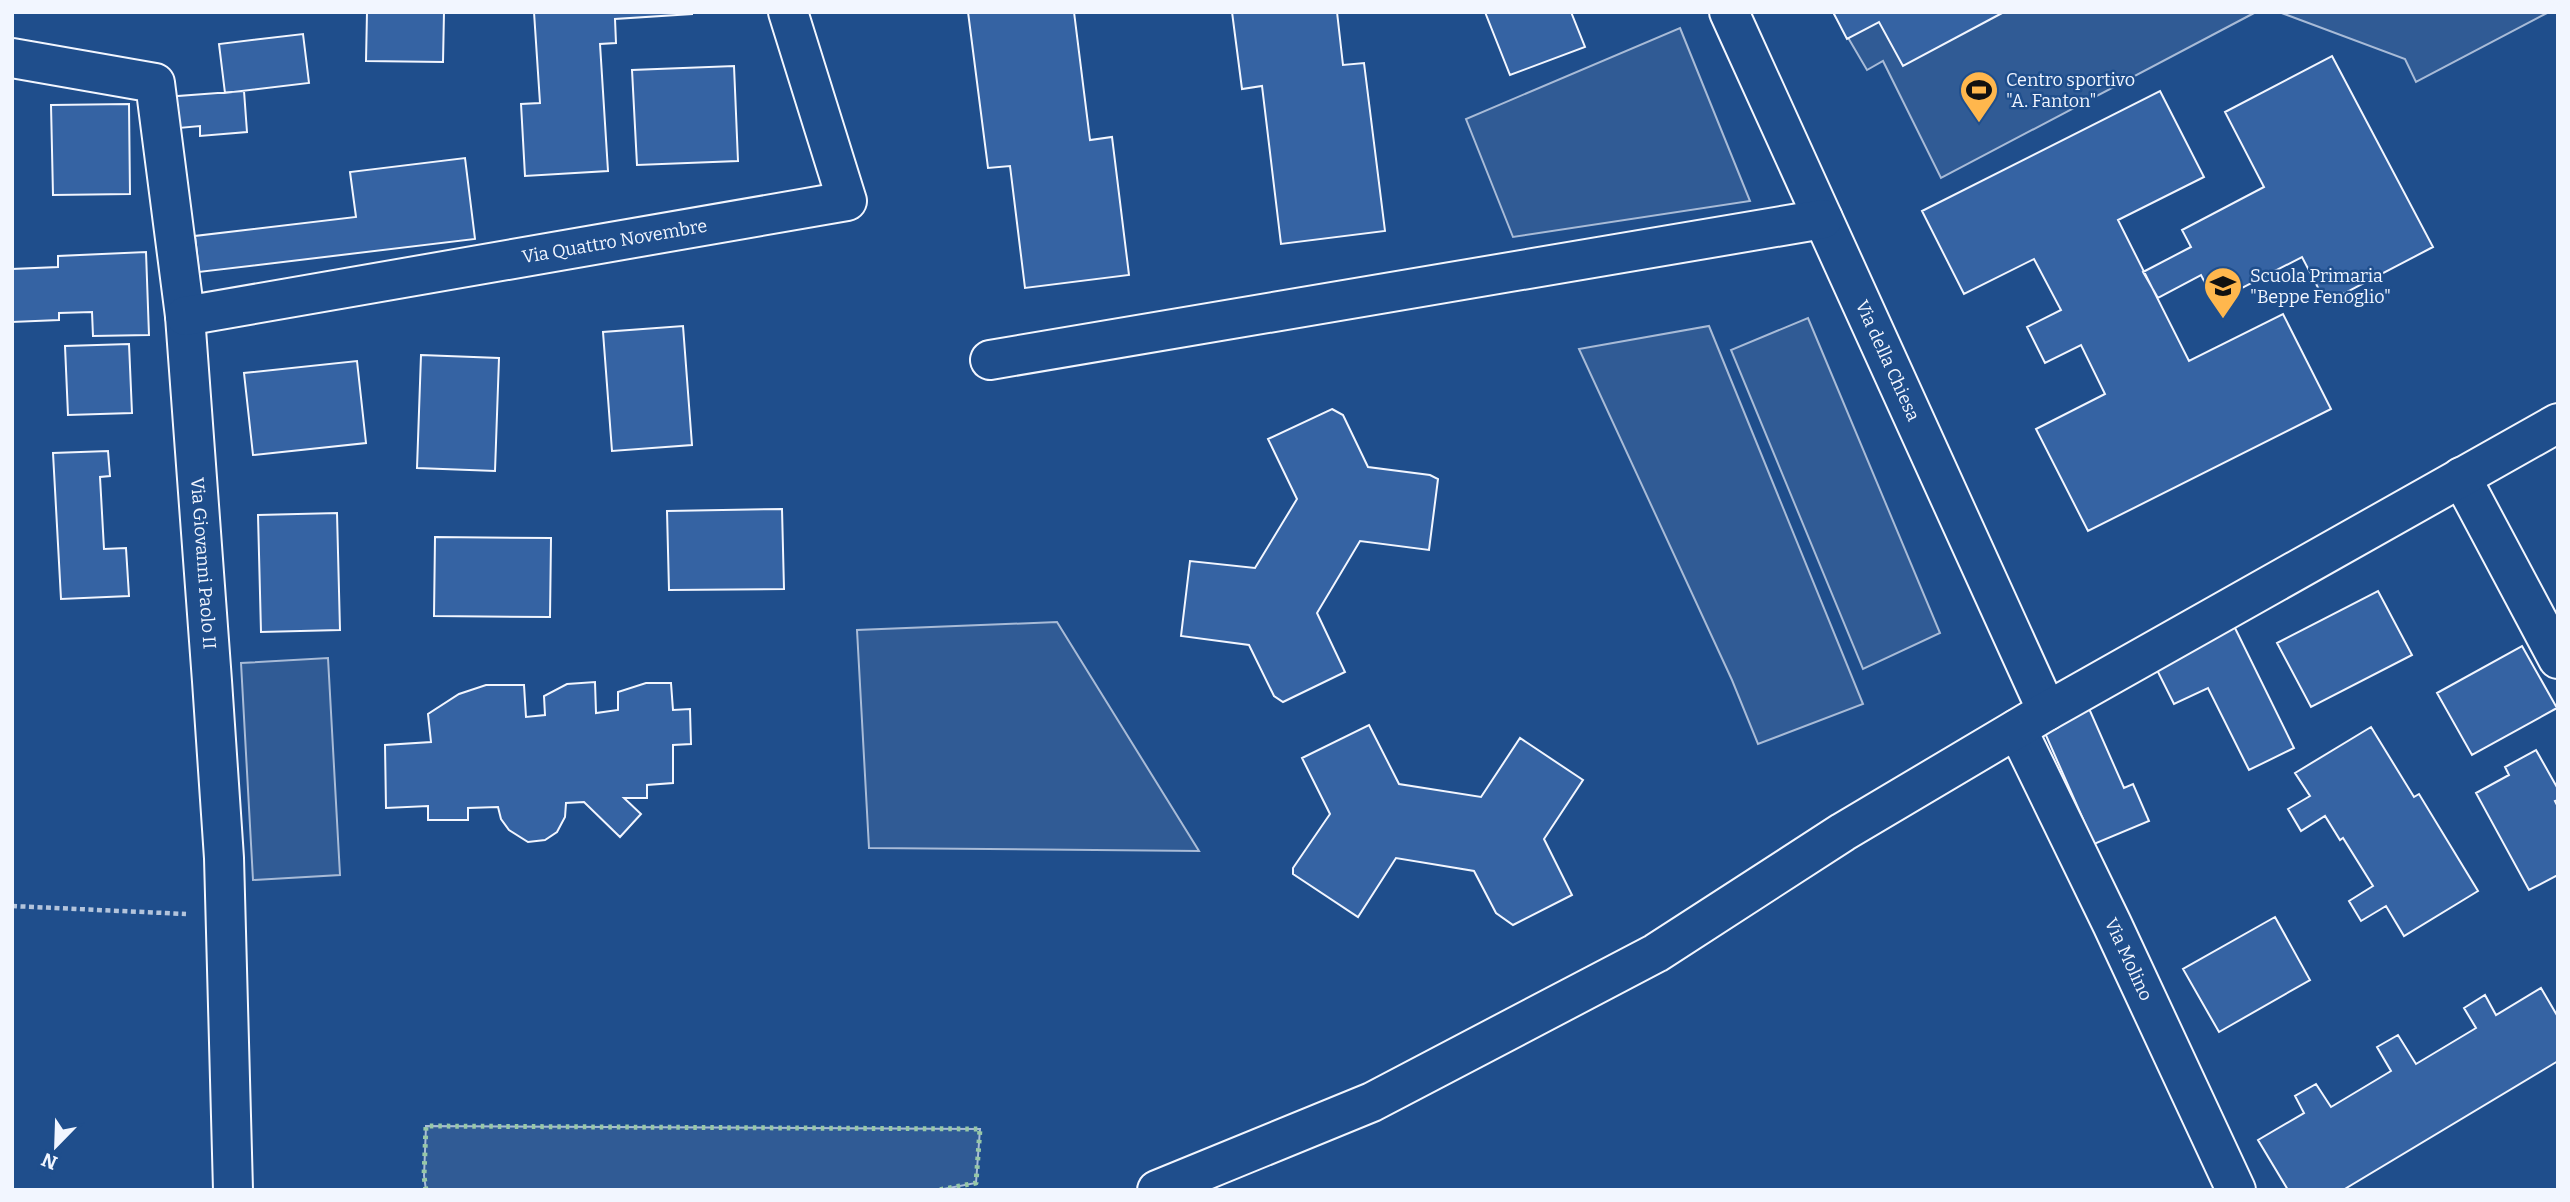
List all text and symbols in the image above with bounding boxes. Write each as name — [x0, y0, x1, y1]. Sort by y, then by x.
sports icon: Centro sportivo "A. Fanton" — [1958, 69, 2000, 124]
place label: Centro sportivo "A. Fanton" — [2006, 69, 2135, 112]
street label: Via Quattro Novembre — [520, 215, 709, 268]
school or university icon: Scuola Primaria "Beppe Fenoglio" — [2202, 265, 2244, 320]
place label: Scuola Primaria "Beppe Fenoglio" — [2250, 265, 2391, 308]
street label: Via della Chiesa — [1851, 297, 1925, 425]
street label: Via Giovanni Paolo II — [186, 477, 221, 650]
street label: Via Molino — [2100, 915, 2157, 1004]
north arrow — [21, 1111, 91, 1181]
text: N — [38, 1148, 61, 1175]

